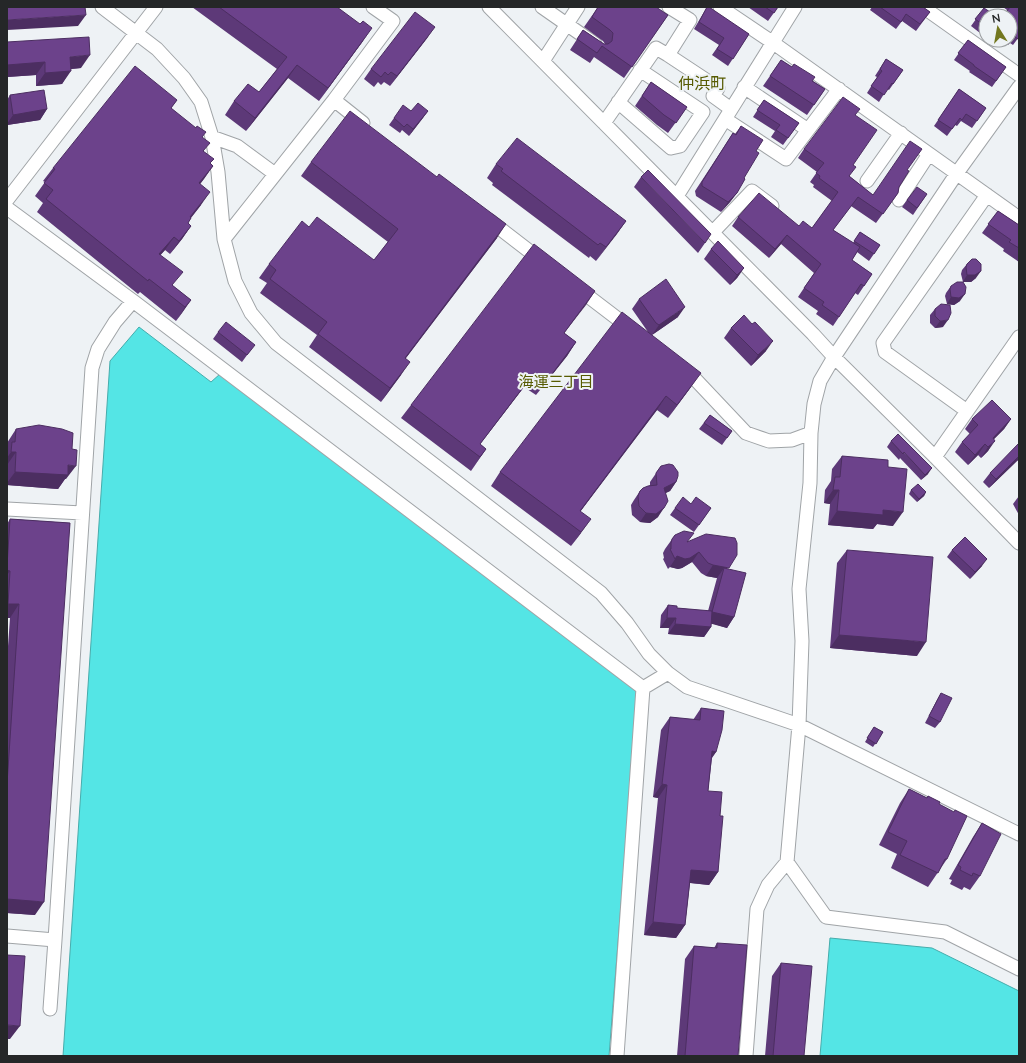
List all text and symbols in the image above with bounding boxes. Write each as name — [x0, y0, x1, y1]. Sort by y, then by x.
north arrow — [978, 8, 1018, 48]
text: N — [991, 11, 1001, 25]
district label: 仲浜町 — [678, 73, 726, 92]
district label: 海運三丁目 — [518, 372, 594, 390]

